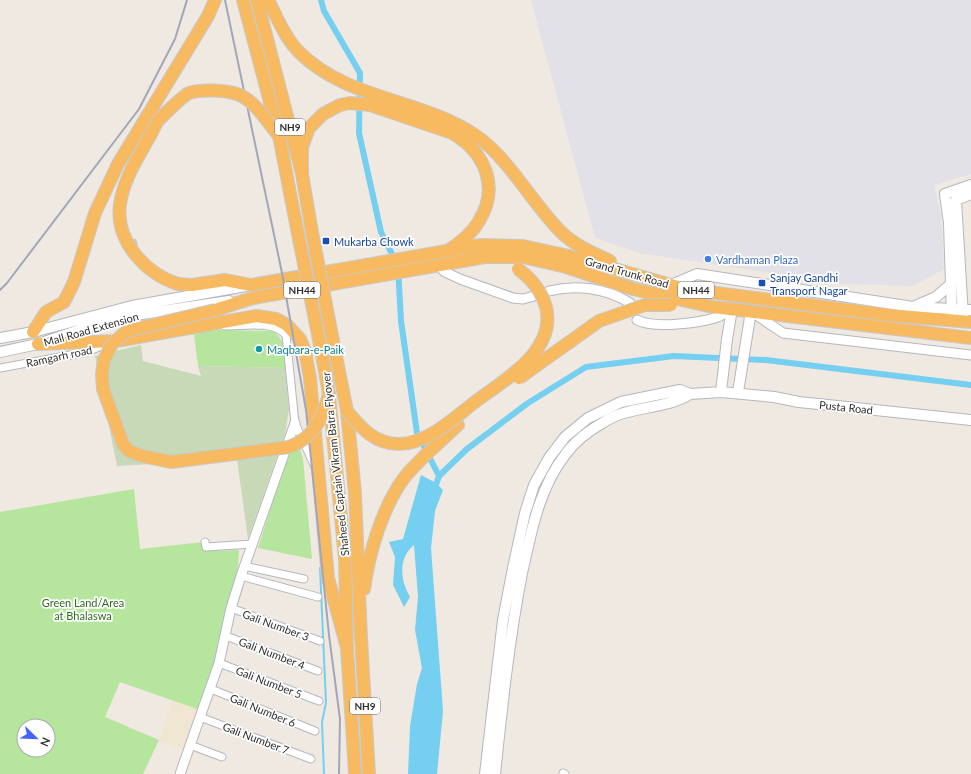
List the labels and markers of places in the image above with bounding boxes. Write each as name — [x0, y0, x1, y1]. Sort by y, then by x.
place label: Mukarba Chowk — [334, 235, 414, 248]
marker: Mukarba Chowk — [321, 236, 331, 246]
place label: Vardhaman Plaza — [716, 253, 798, 266]
marker: Vardhaman Plaza — [703, 254, 713, 264]
place label: Sanjay Gandhi Transport Nagar — [770, 271, 848, 297]
marker: Sanjay Gandhi Transport Nagar — [757, 278, 767, 288]
place label: Maqbara-e-Paik — [267, 343, 344, 356]
marker: Maqbara-e-Paik — [254, 344, 264, 354]

